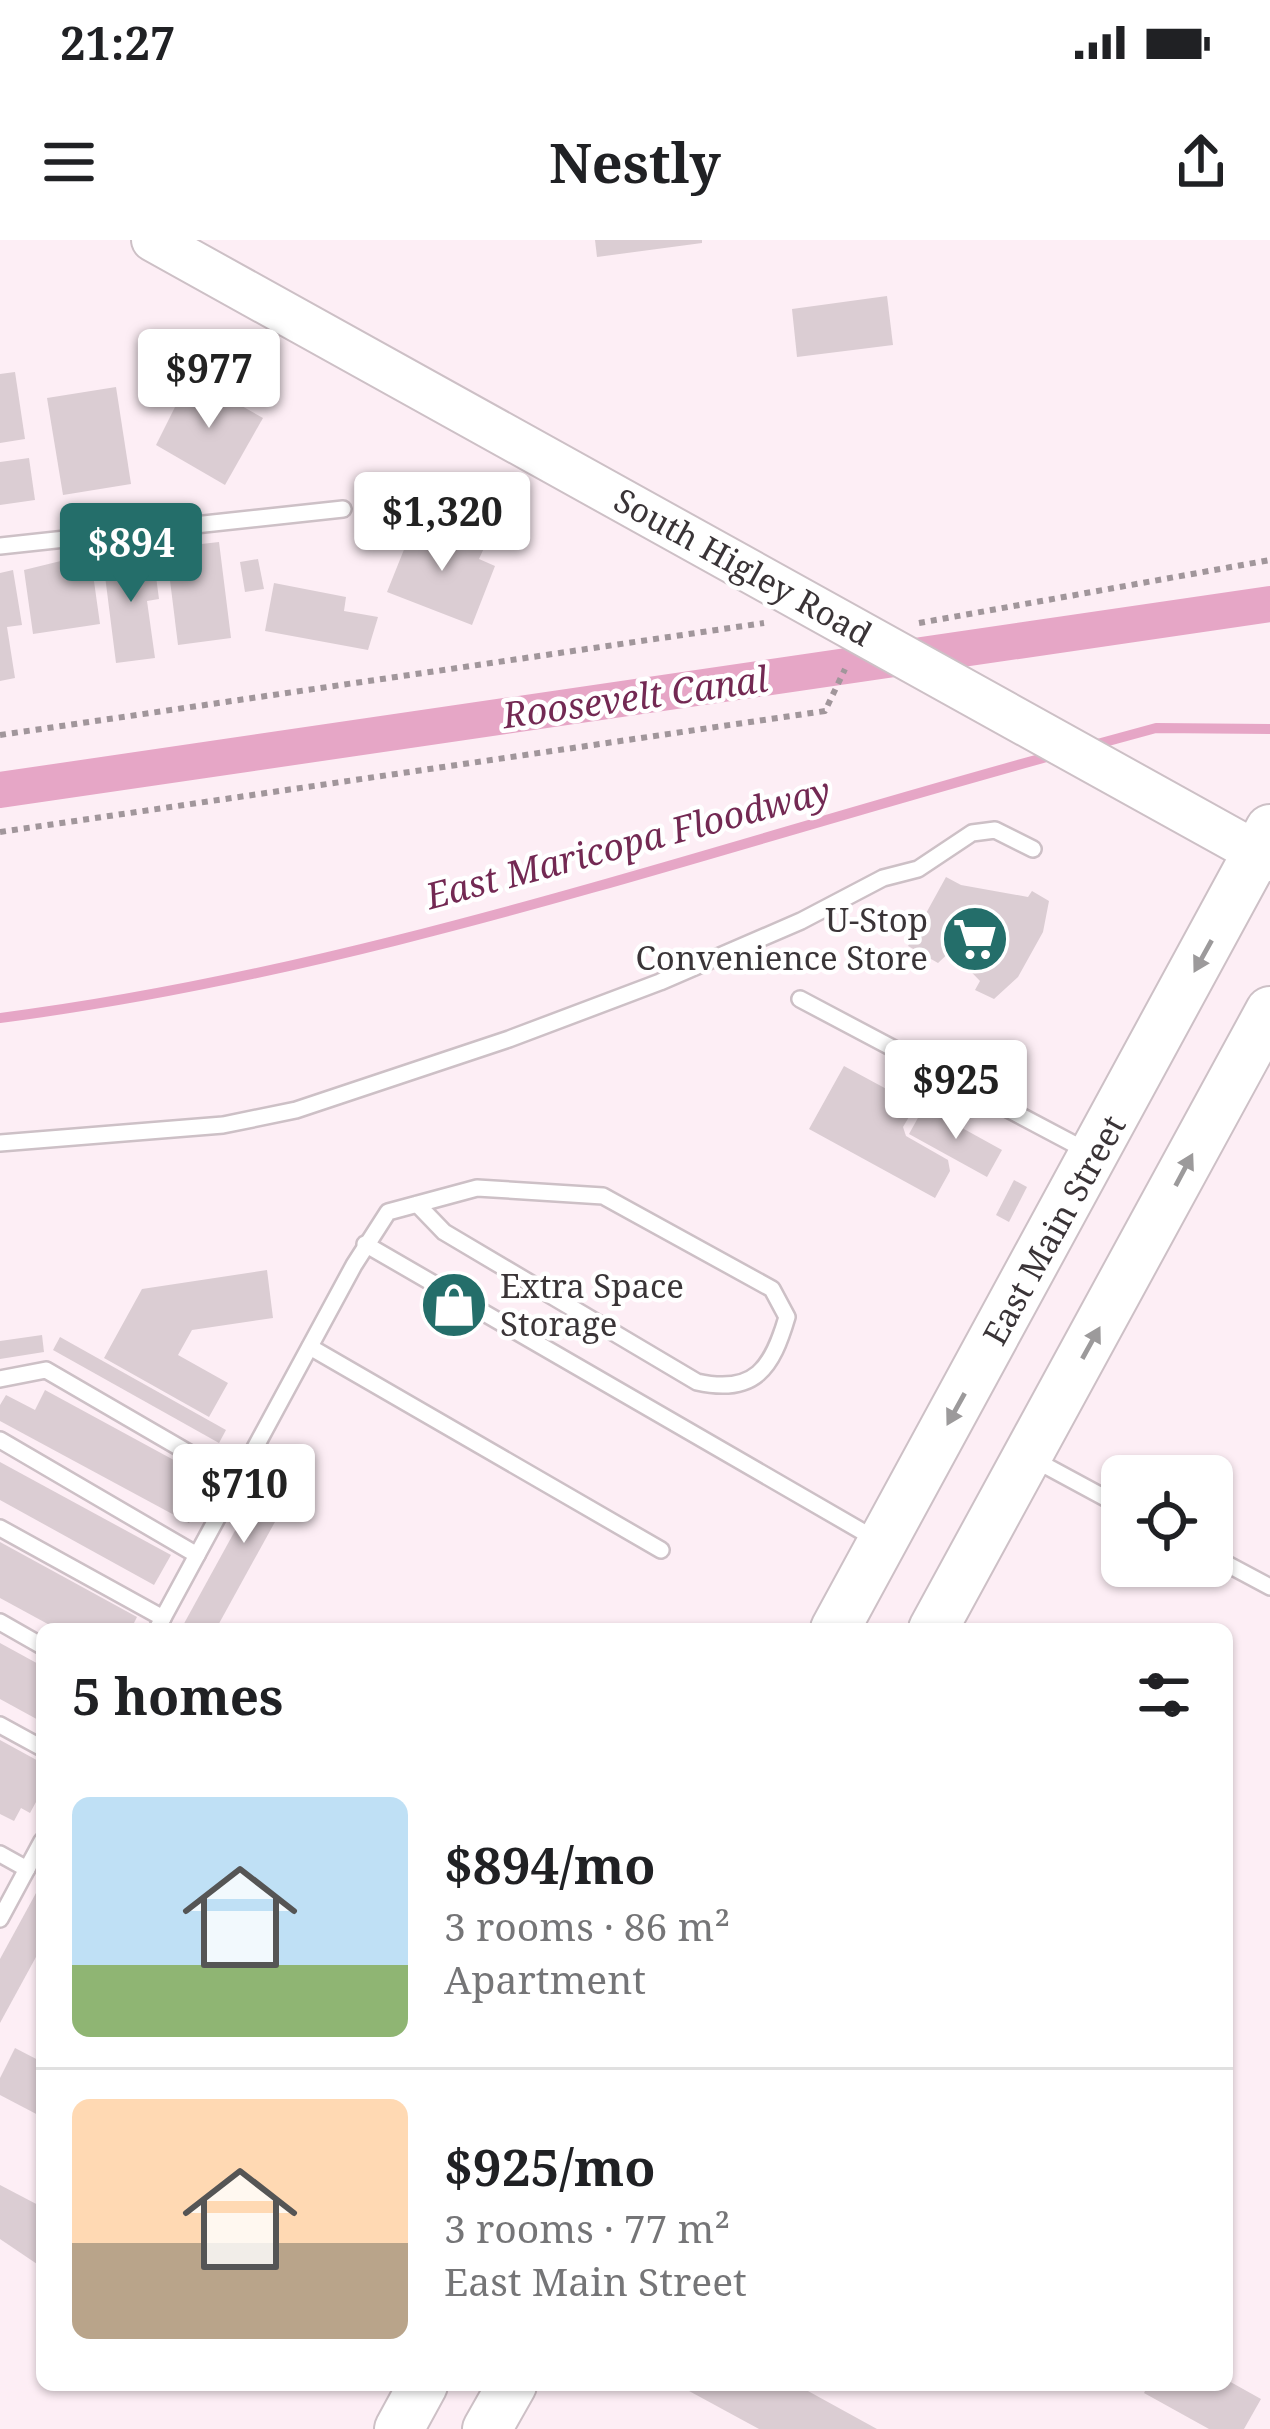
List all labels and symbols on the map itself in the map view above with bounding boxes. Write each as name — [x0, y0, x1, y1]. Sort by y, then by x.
pin: $977 — [138, 329, 280, 431]
pin: $1,320 — [344, 472, 540, 574]
street label: South Higley Road — [606, 477, 880, 656]
pin: $894 — [60, 503, 202, 605]
water label: Roosevelt Canal — [498, 654, 771, 739]
water label: East Maricopa Floodway — [419, 765, 836, 920]
place label: U-Stop Convenience Store — [636, 897, 928, 980]
supermarket icon: U-Stop Convenience Store — [940, 904, 1010, 974]
one-way arrow — [1193, 939, 1214, 974]
pin: $925 — [885, 1040, 1027, 1142]
street label: East Main Street — [972, 1107, 1135, 1353]
one-way arrow — [1173, 1153, 1194, 1188]
place label: Extra Space Storage — [500, 1263, 684, 1346]
shop icon: Extra Space Storage — [419, 1270, 489, 1340]
one-way arrow — [1080, 1325, 1101, 1360]
one-way arrow — [946, 1392, 967, 1427]
pin: $710 — [173, 1444, 315, 1546]

